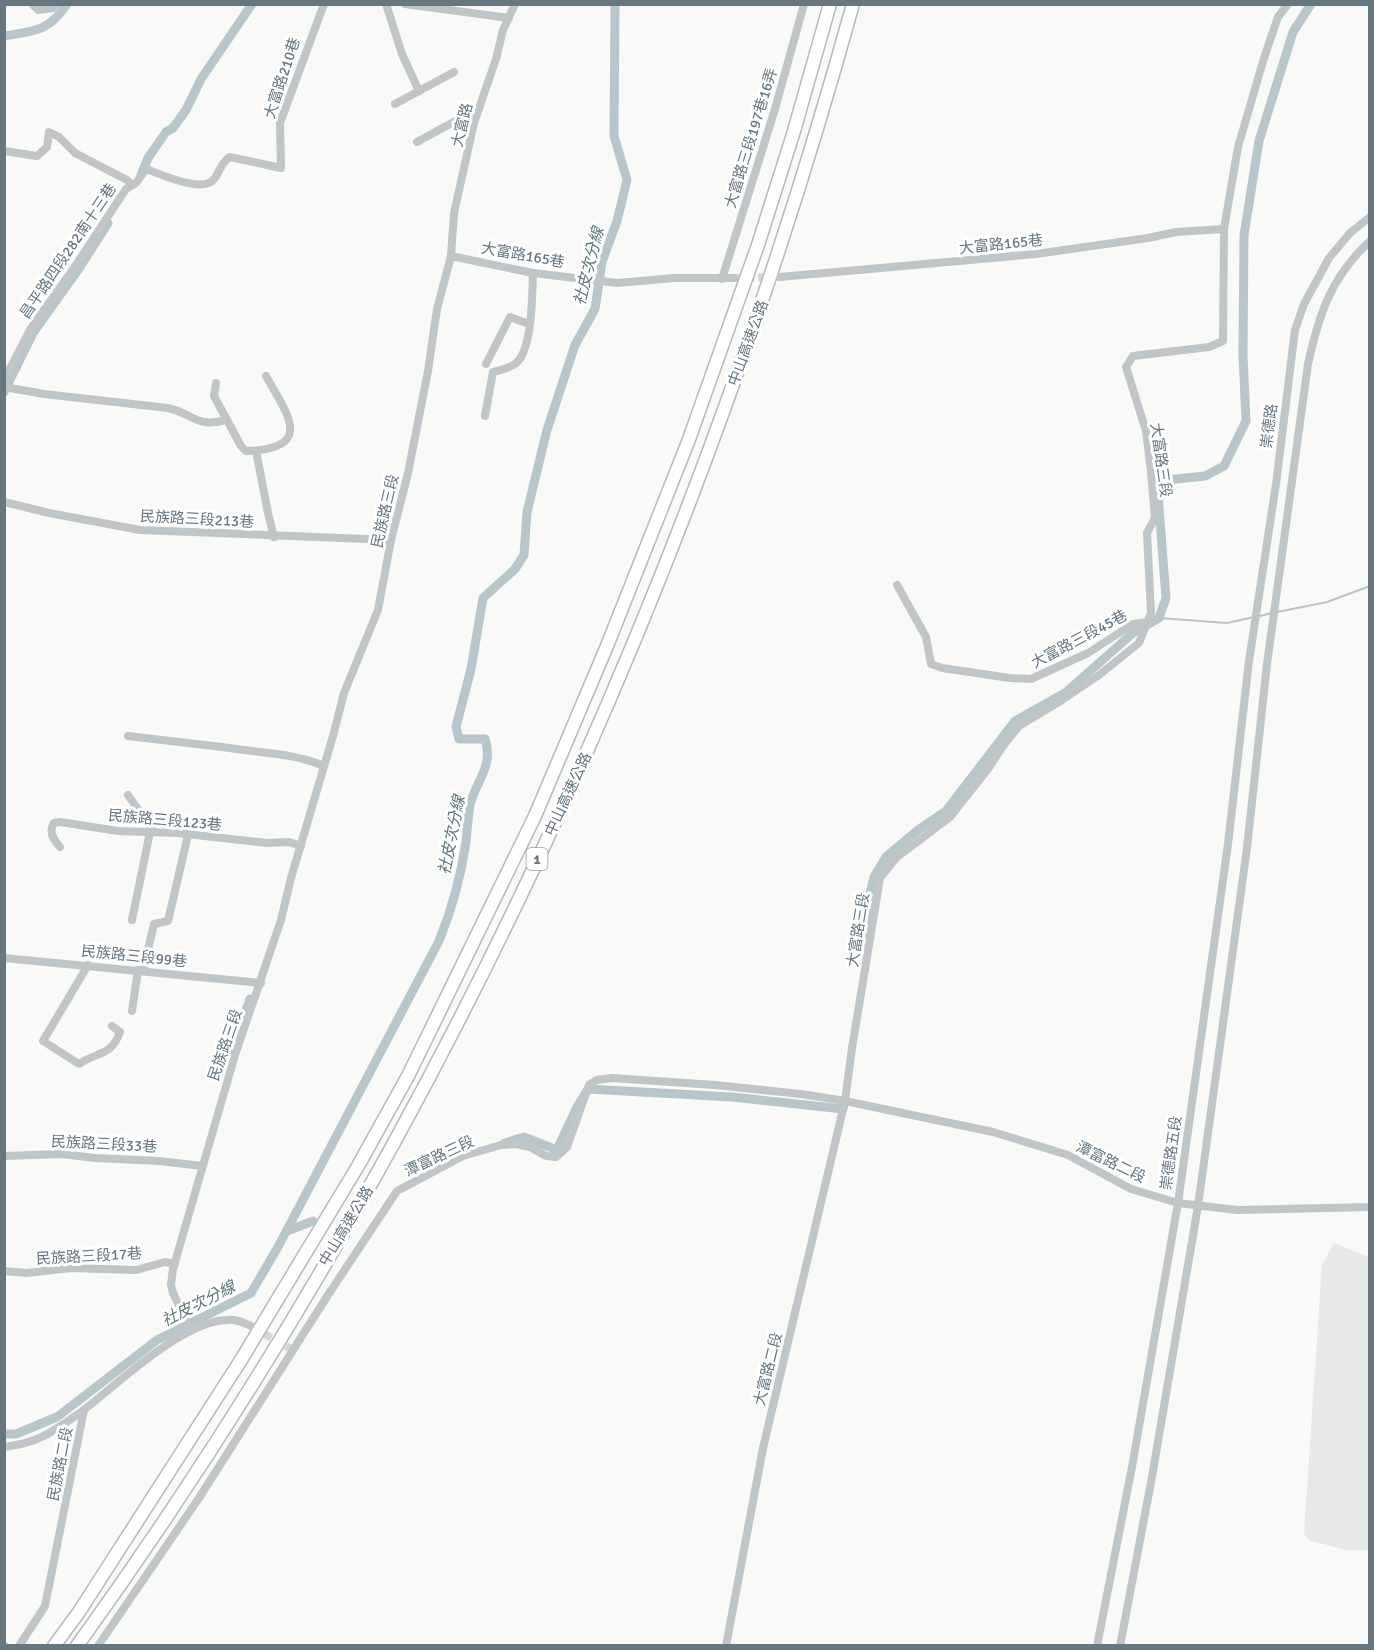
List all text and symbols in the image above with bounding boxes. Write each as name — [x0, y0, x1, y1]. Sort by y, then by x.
street label: 大富路210巷 — [260, 35, 304, 121]
street label: 大富路三段197巷16弄 — [721, 66, 781, 210]
street label: 大富路 — [448, 101, 476, 149]
street label: 昌平路四段282南十三巷 — [16, 180, 120, 322]
water label: 社皮次分線 — [570, 223, 609, 307]
street label: 大富路165巷 — [958, 231, 1044, 257]
street label: 大富路165巷 — [480, 239, 566, 271]
street label: 中山高速公路 — [724, 298, 772, 388]
street label: 崇德路 — [1257, 403, 1281, 449]
street label: 大富路三段 — [1147, 422, 1175, 498]
street label: 民族路三段 — [368, 472, 402, 550]
street label: 民族路三段213巷 — [139, 507, 255, 531]
street label: 大富路三段45巷 — [1028, 606, 1130, 672]
street label: 中山高速公路 — [541, 749, 595, 839]
water label: 社皮次分線 — [435, 792, 470, 876]
street label: 民族路三段123巷 — [107, 806, 223, 834]
road number: 1 — [526, 848, 548, 870]
street label: 大富路三段 — [843, 892, 873, 968]
street label: 民族路三段99巷 — [80, 941, 188, 971]
street label: 民族路三段 — [204, 1007, 246, 1083]
street label: 崇德路五段 — [1157, 1115, 1185, 1191]
street label: 民族路三段33巷 — [51, 1132, 157, 1156]
street label: 潭富路三段 — [401, 1132, 477, 1180]
street label: 潭富路二段 — [1073, 1137, 1149, 1187]
street label: 中山高速公路 — [315, 1183, 377, 1269]
street label: 民族路三段17巷 — [36, 1244, 142, 1268]
water label: 社皮次分線 — [158, 1276, 240, 1331]
street label: 大富路二段 — [750, 1330, 786, 1408]
street label: 民族路二段 — [44, 1425, 76, 1503]

